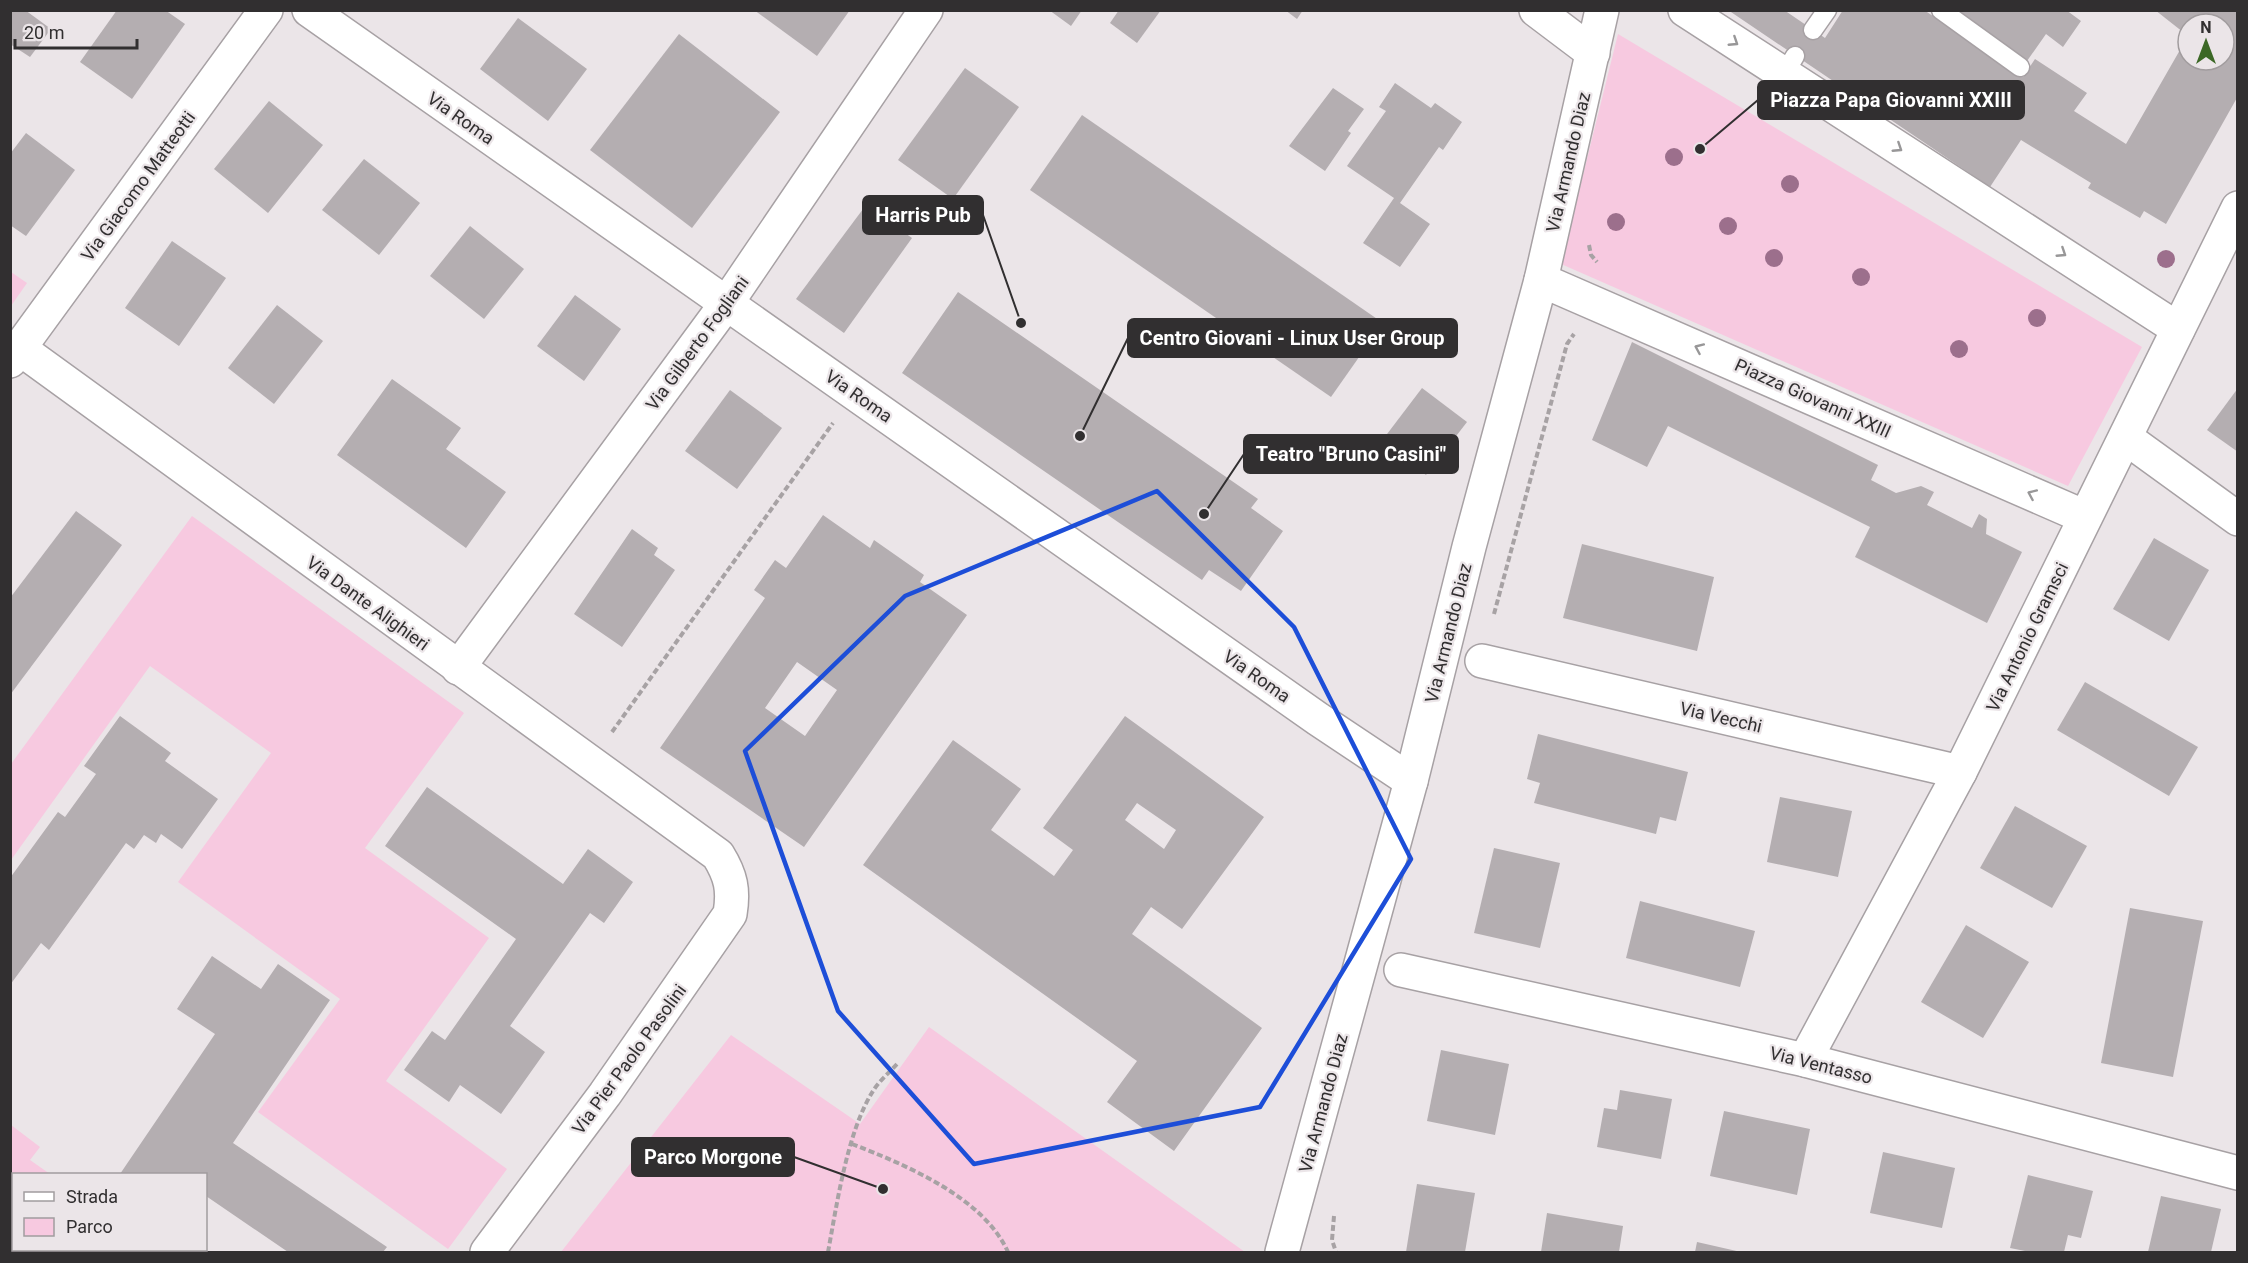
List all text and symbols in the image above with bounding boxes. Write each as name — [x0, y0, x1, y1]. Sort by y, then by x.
scale bar — [15, 12, 136, 50]
north arrow — [2176, 12, 2236, 72]
text: N — [2200, 18, 2212, 37]
text: 20 m — [24, 22, 64, 43]
one-way arrow — [1728, 35, 1738, 47]
callout: Piazza Papa Giovanni XXIII — [1758, 81, 2024, 119]
street label: Via Roma — [423, 87, 499, 149]
text: Piazza Papa Giovanni XXIII — [1770, 88, 2012, 112]
street label: Via Armando Diaz — [1542, 90, 1594, 234]
street label: Via Giacomo Matteotti — [77, 107, 199, 265]
one-way arrow — [1892, 140, 1902, 152]
callout: Harris Pub — [863, 196, 983, 234]
text: Harris Pub — [875, 203, 971, 227]
one-way arrow — [2056, 246, 2066, 258]
street label: Via Gilberto Fogliani — [641, 272, 753, 414]
callout: Centro Giovani - Linux User Group — [1128, 319, 1457, 357]
text: Centro Giovani - Linux User Group — [1140, 326, 1444, 350]
one-way arrow — [1695, 343, 1706, 355]
street label: Piazza Giovanni XXIII — [1732, 354, 1894, 442]
street label: Via Roma — [821, 365, 897, 427]
callout: Teatro "Bruno Casini" — [1244, 435, 1458, 473]
text: Teatro "Bruno Casini" — [1256, 442, 1446, 466]
one-way arrow — [2027, 489, 2038, 501]
street label: Via Dante Alighieri — [303, 551, 433, 655]
street label: Via Antonio Gramsci — [1982, 559, 2072, 715]
street label: Via Armando Diaz — [1420, 561, 1476, 705]
street label: Via Roma — [1219, 645, 1295, 707]
street label: Via Vecchi — [1678, 697, 1764, 737]
street label: Via Pier Paolo Pasolini — [568, 980, 690, 1138]
street label: Via Armando Diaz — [1294, 1031, 1352, 1175]
street label: Via Ventasso — [1767, 1042, 1875, 1088]
callout: Parco Morgone — [632, 1138, 794, 1176]
text: Parco Morgone — [644, 1145, 782, 1169]
legend — [12, 1173, 207, 1251]
text: Strada — [66, 1186, 118, 1207]
text: Parco — [66, 1216, 113, 1237]

